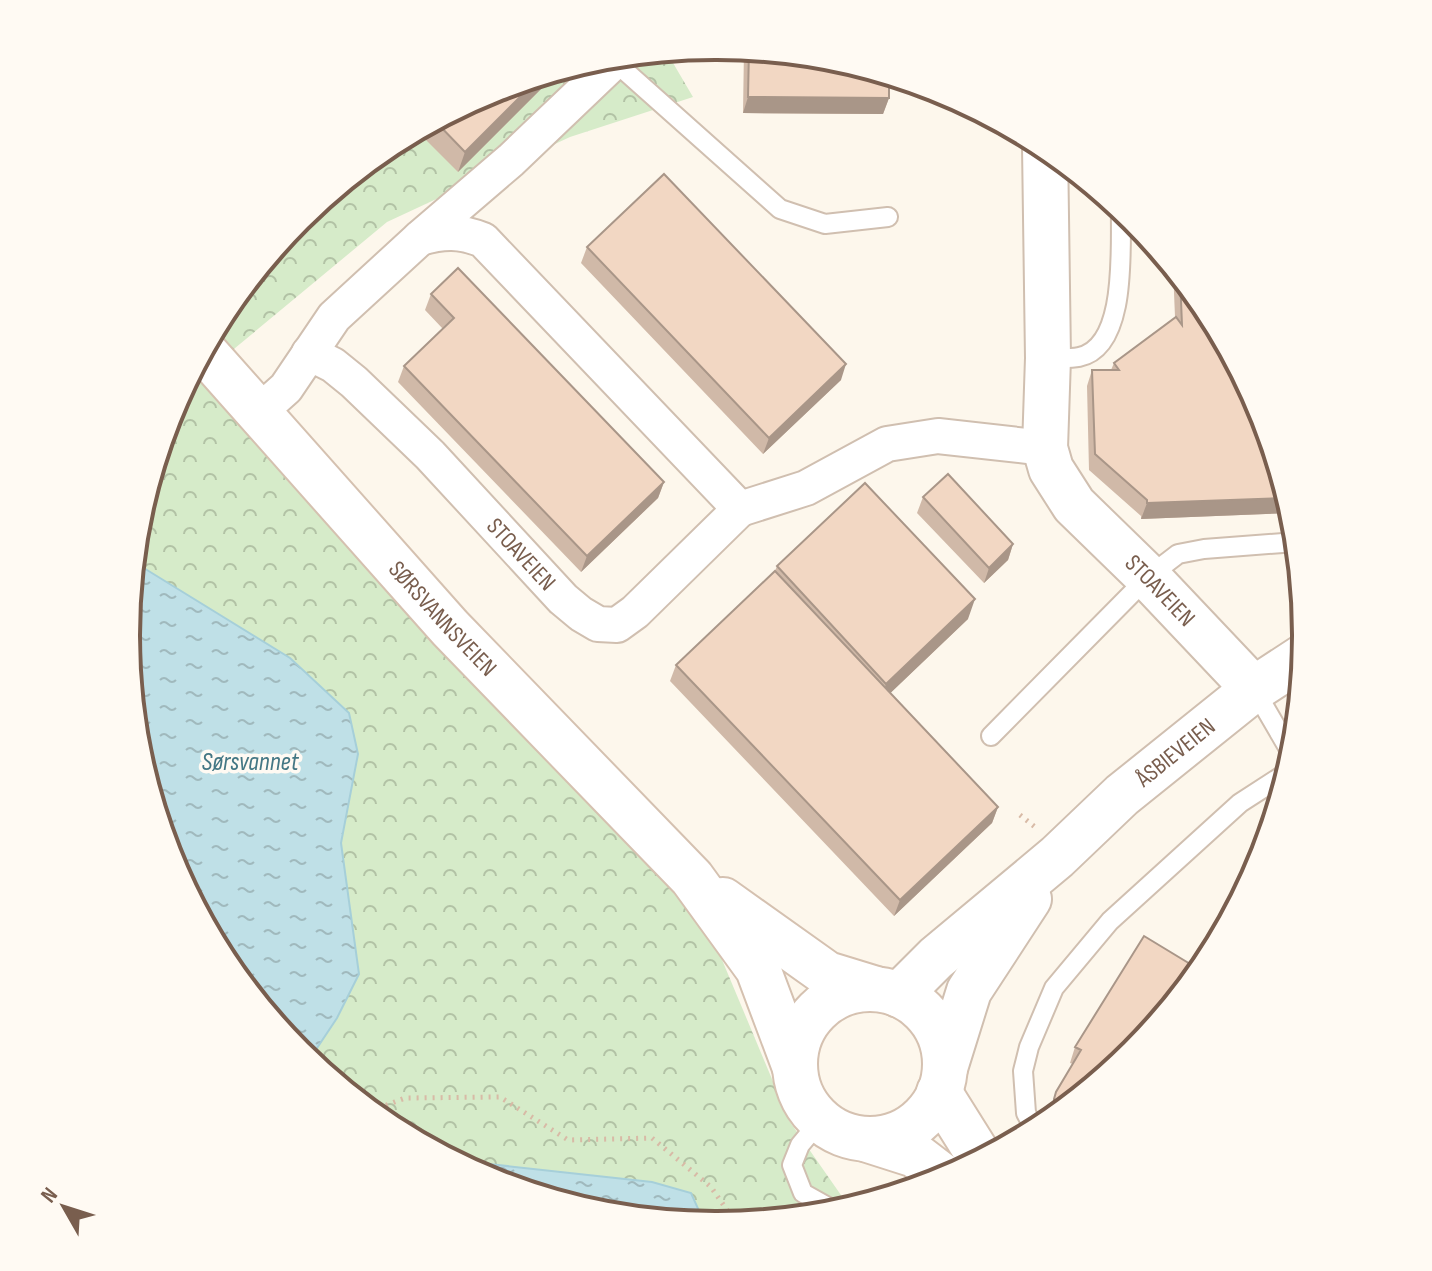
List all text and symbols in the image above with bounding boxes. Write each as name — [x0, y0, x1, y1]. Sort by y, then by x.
street label: STOAVEIEN — [480, 512, 562, 597]
street label: STOAVEIEN — [1119, 549, 1201, 633]
street label: SØRSVANNSVEIEN — [382, 555, 503, 682]
street label: ÅSBIEVEIEN — [1129, 712, 1221, 794]
water label: Sørsvannet — [201, 747, 300, 778]
north arrow — [24, 1167, 104, 1247]
text: N — [35, 1182, 64, 1208]

